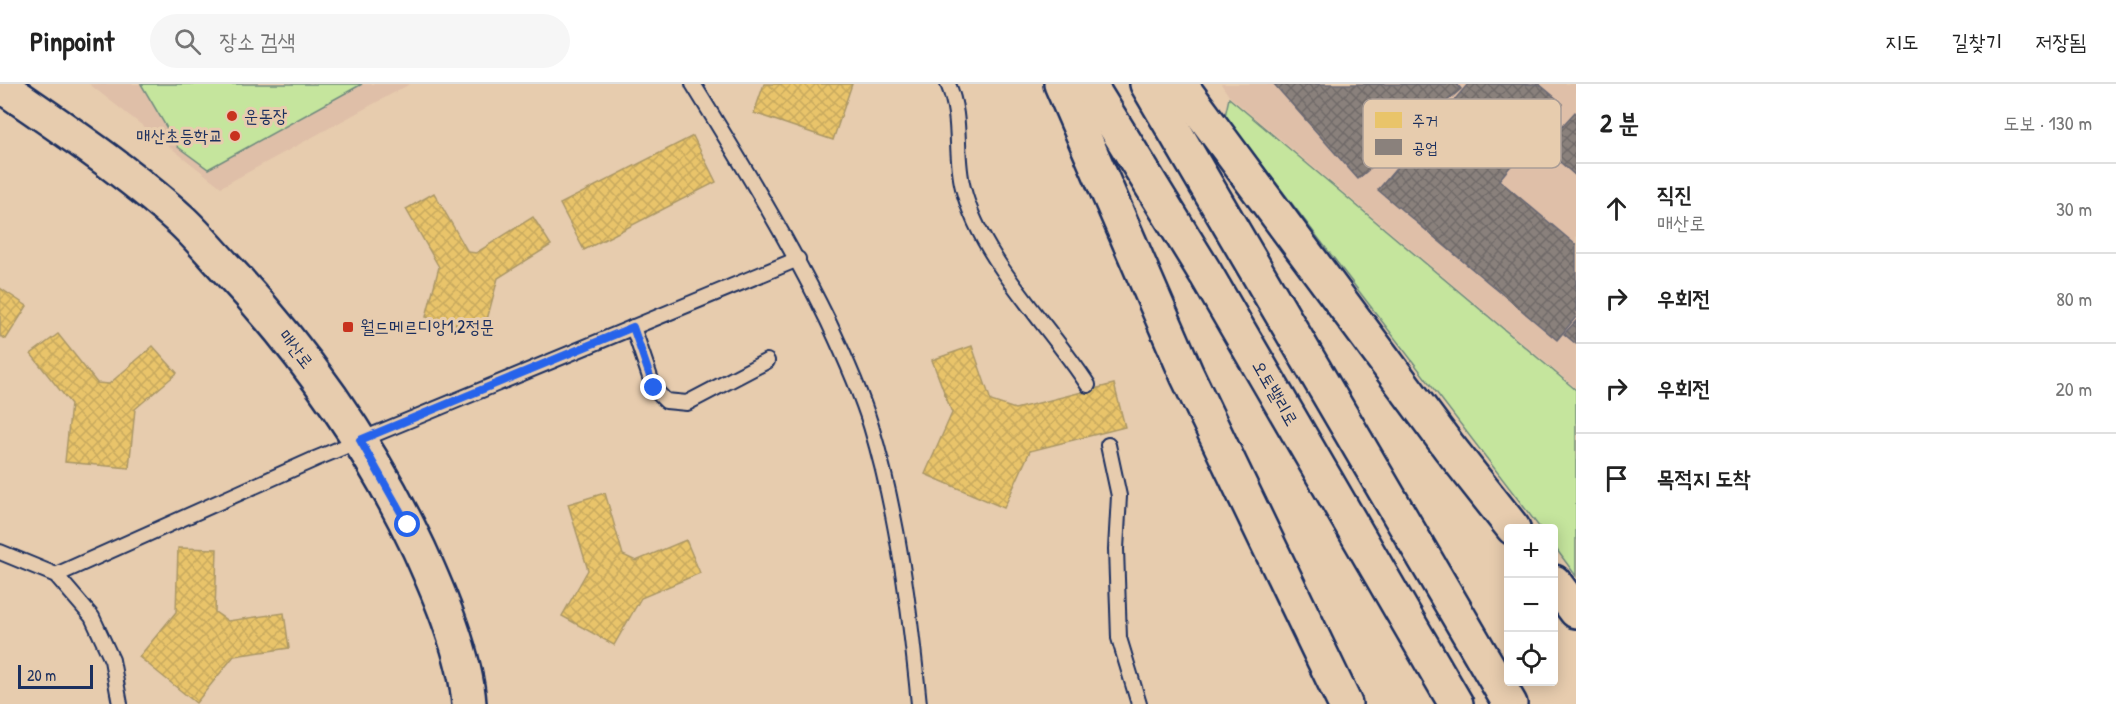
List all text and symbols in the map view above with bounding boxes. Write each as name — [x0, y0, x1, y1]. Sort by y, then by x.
search box — [150, 14, 570, 68]
text: Pinpoint — [30, 22, 114, 60]
icon: search — [171, 25, 204, 58]
text: 장소 검색 — [219, 26, 295, 56]
text: 지도 — [1885, 27, 1919, 56]
text: 길찾기 — [1952, 27, 2002, 56]
text: 저장됨 — [2035, 27, 2086, 56]
legend — [1363, 99, 1561, 168]
place label: 운동장 — [244, 103, 287, 128]
text: 2 분 — [1600, 105, 1639, 140]
marker: 운동장 — [225, 109, 239, 123]
text: 주거 — [1412, 109, 1438, 131]
text: 도보 · 130 m — [2003, 109, 2092, 136]
place label: 매산초등학교 — [136, 123, 223, 148]
marker: 매산초등학교 — [228, 129, 242, 143]
text: 공업 — [1412, 136, 1438, 158]
text: 직진 — [1657, 179, 1692, 209]
icon: ahead — [1600, 192, 1633, 225]
text: 30 m — [2056, 195, 2092, 222]
text: 매산로 — [1657, 209, 1705, 236]
icon: right — [1600, 282, 1633, 315]
text: 우회전 — [1657, 283, 1710, 313]
text: 80 m — [2056, 285, 2092, 312]
place label: 월드메르디앙1,2정문 — [360, 314, 494, 339]
marker: 월드메르디앙1,2정문 — [341, 320, 355, 334]
street label: 매산로 — [273, 324, 320, 374]
street label: 오토밸리로 — [1247, 355, 1304, 430]
icon: right — [1600, 372, 1633, 405]
text: 우회전 — [1657, 373, 1710, 403]
route end — [640, 374, 666, 400]
text: 20 m — [2055, 375, 2092, 402]
icon: arrive — [1600, 462, 1633, 495]
text: 목적지 도착 — [1657, 463, 1751, 493]
route start — [394, 511, 420, 537]
map controls — [1504, 524, 1558, 686]
button: + — [1504, 524, 1558, 578]
button: − — [1504, 578, 1558, 632]
button: locate — [1504, 632, 1558, 686]
scale bar — [18, 662, 93, 690]
text: 20 m — [27, 664, 56, 686]

